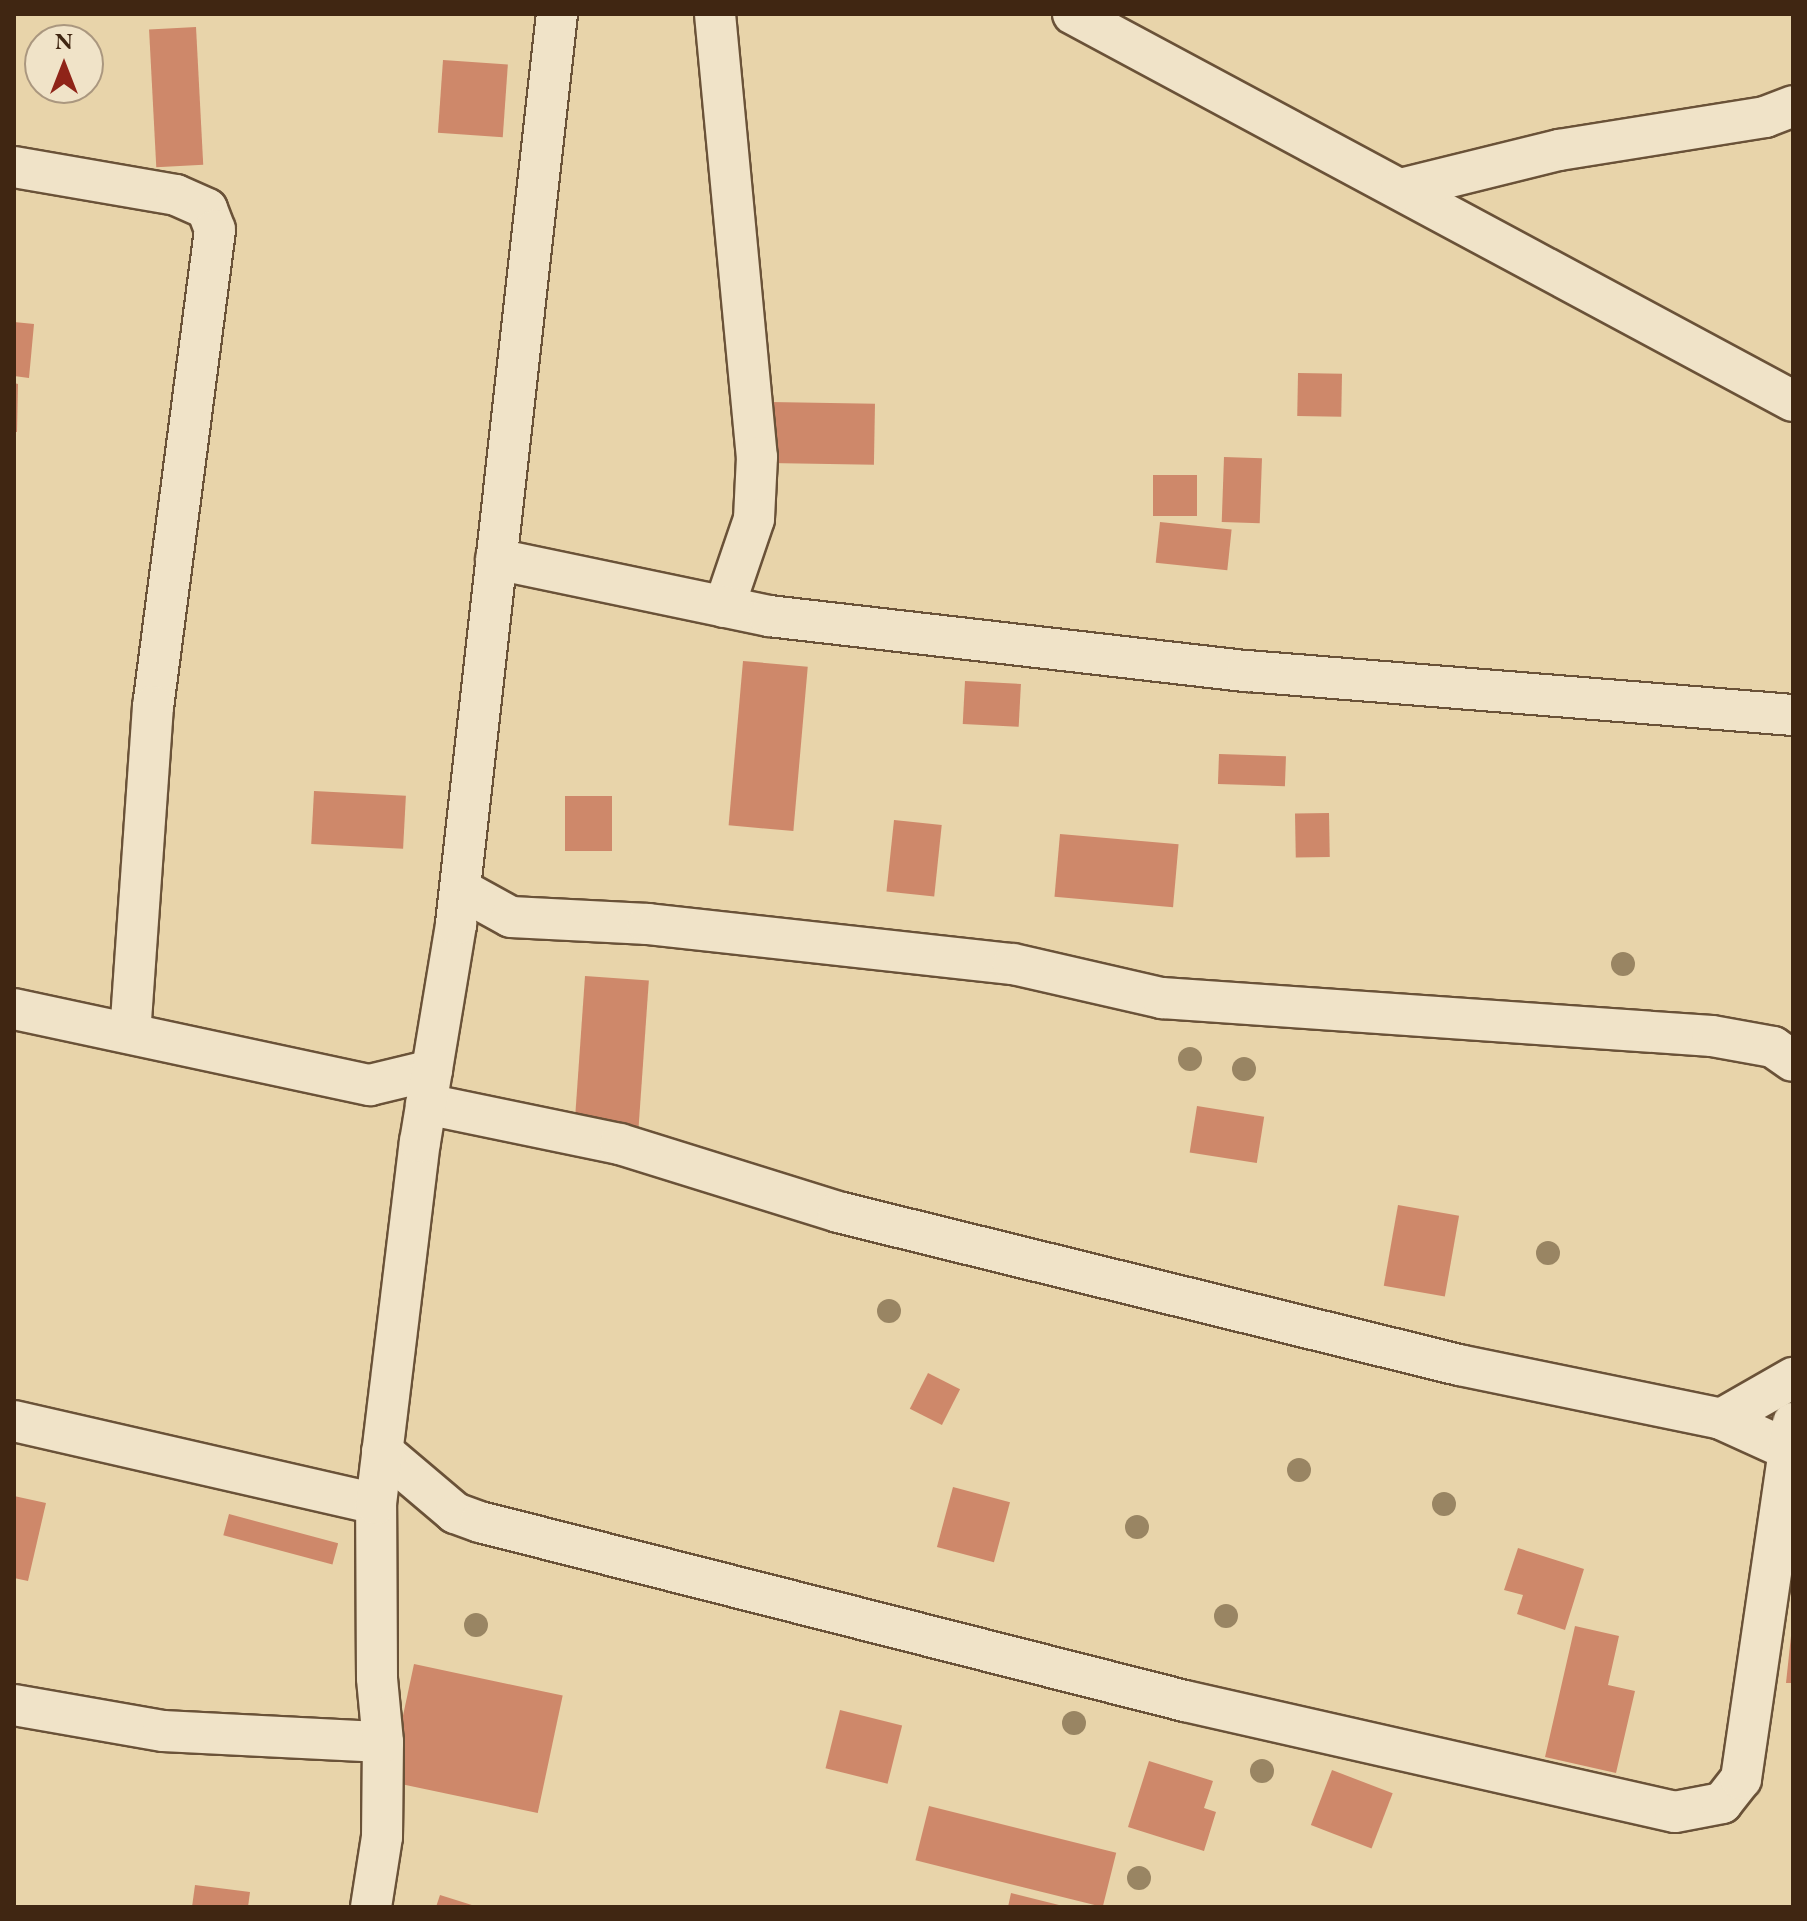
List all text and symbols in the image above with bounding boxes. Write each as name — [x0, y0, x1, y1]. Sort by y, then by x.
north arrow — [24, 24, 104, 104]
text: N — [55, 27, 73, 56]

